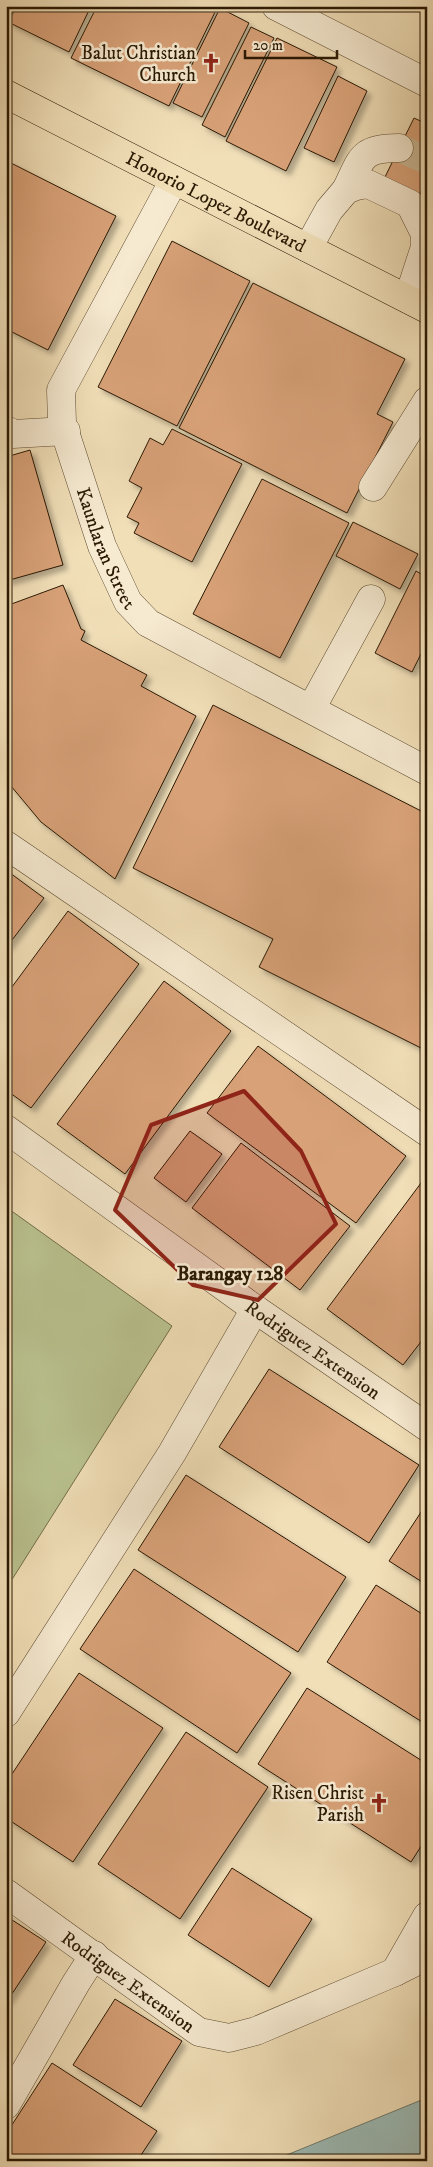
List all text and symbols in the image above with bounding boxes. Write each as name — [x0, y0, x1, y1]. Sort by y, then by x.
scale bar — [245, 28, 338, 60]
text: 20 m — [253, 36, 283, 55]
place label: Balut Christian Church — [81, 42, 196, 87]
church icon: Balut Christian Church — [200, 52, 222, 74]
street label: Honorio Lopez Boulevard — [122, 147, 310, 258]
street label: Kaunlaran Street — [71, 485, 139, 615]
district label: Barangay 128 — [177, 1262, 283, 1287]
street label: Rodriguez Extension — [240, 1296, 385, 1405]
place label: Risen Christ Parish — [271, 1782, 364, 1827]
church icon: Risen Christ Parish — [368, 1792, 390, 1814]
street label: Rodriguez Extension — [56, 1927, 199, 2038]

